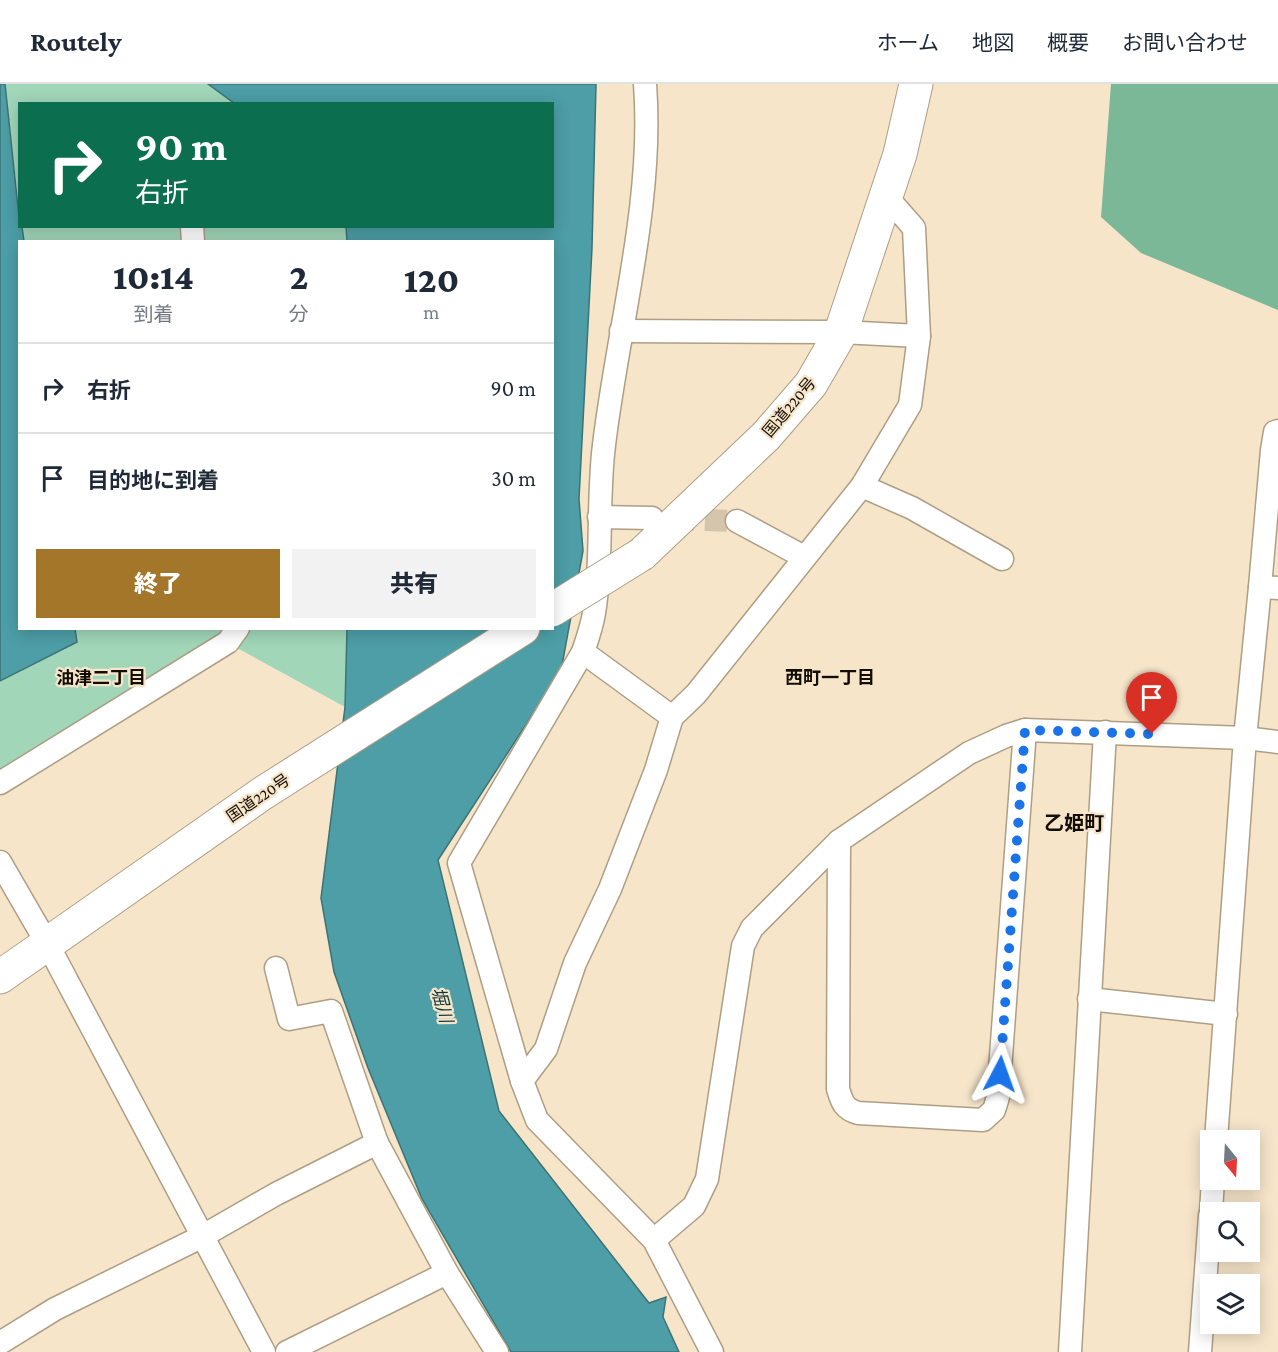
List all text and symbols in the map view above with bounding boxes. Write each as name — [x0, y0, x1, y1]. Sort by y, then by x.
text: Routely — [30, 26, 122, 57]
text: ホーム — [877, 31, 939, 55]
text: 地図 — [972, 31, 1014, 55]
text: 概要 — [1047, 31, 1089, 55]
text: お問い合わせ — [1122, 31, 1248, 55]
text: 90 m — [135, 122, 227, 169]
icon: right — [36, 126, 114, 204]
text: 右折 — [135, 178, 189, 208]
text: 10:14 — [113, 257, 194, 297]
text: 2 — [289, 257, 308, 297]
text: 120 — [404, 260, 459, 300]
text: m — [423, 301, 439, 323]
text: 到着 — [133, 303, 173, 325]
text: 分 — [289, 303, 309, 325]
icon: right — [36, 372, 69, 405]
street label: 国道220号 — [759, 374, 819, 440]
text: 90 m — [491, 376, 536, 401]
text: 右折 — [87, 378, 131, 403]
icon: arrive — [36, 462, 69, 495]
text: 30 m — [491, 466, 536, 491]
text: 目的地に到着 — [87, 468, 219, 493]
button: 終了 — [36, 549, 280, 618]
button: 共有 — [292, 549, 536, 618]
district label: 油津二丁目 — [56, 668, 146, 688]
district label: 西町一丁目 — [785, 668, 875, 688]
pin — [1126, 672, 1177, 734]
icon: arrive — [1135, 681, 1168, 714]
street label: 国道220号 — [223, 771, 293, 825]
district label: 乙姫町 — [1044, 812, 1104, 834]
water label: 堀川 — [428, 985, 457, 1027]
position arrow — [968, 1042, 1032, 1106]
north arrow — [1200, 1130, 1260, 1190]
map controls — [1200, 1130, 1260, 1334]
button: search — [1200, 1202, 1260, 1262]
button: layers — [1200, 1274, 1260, 1334]

